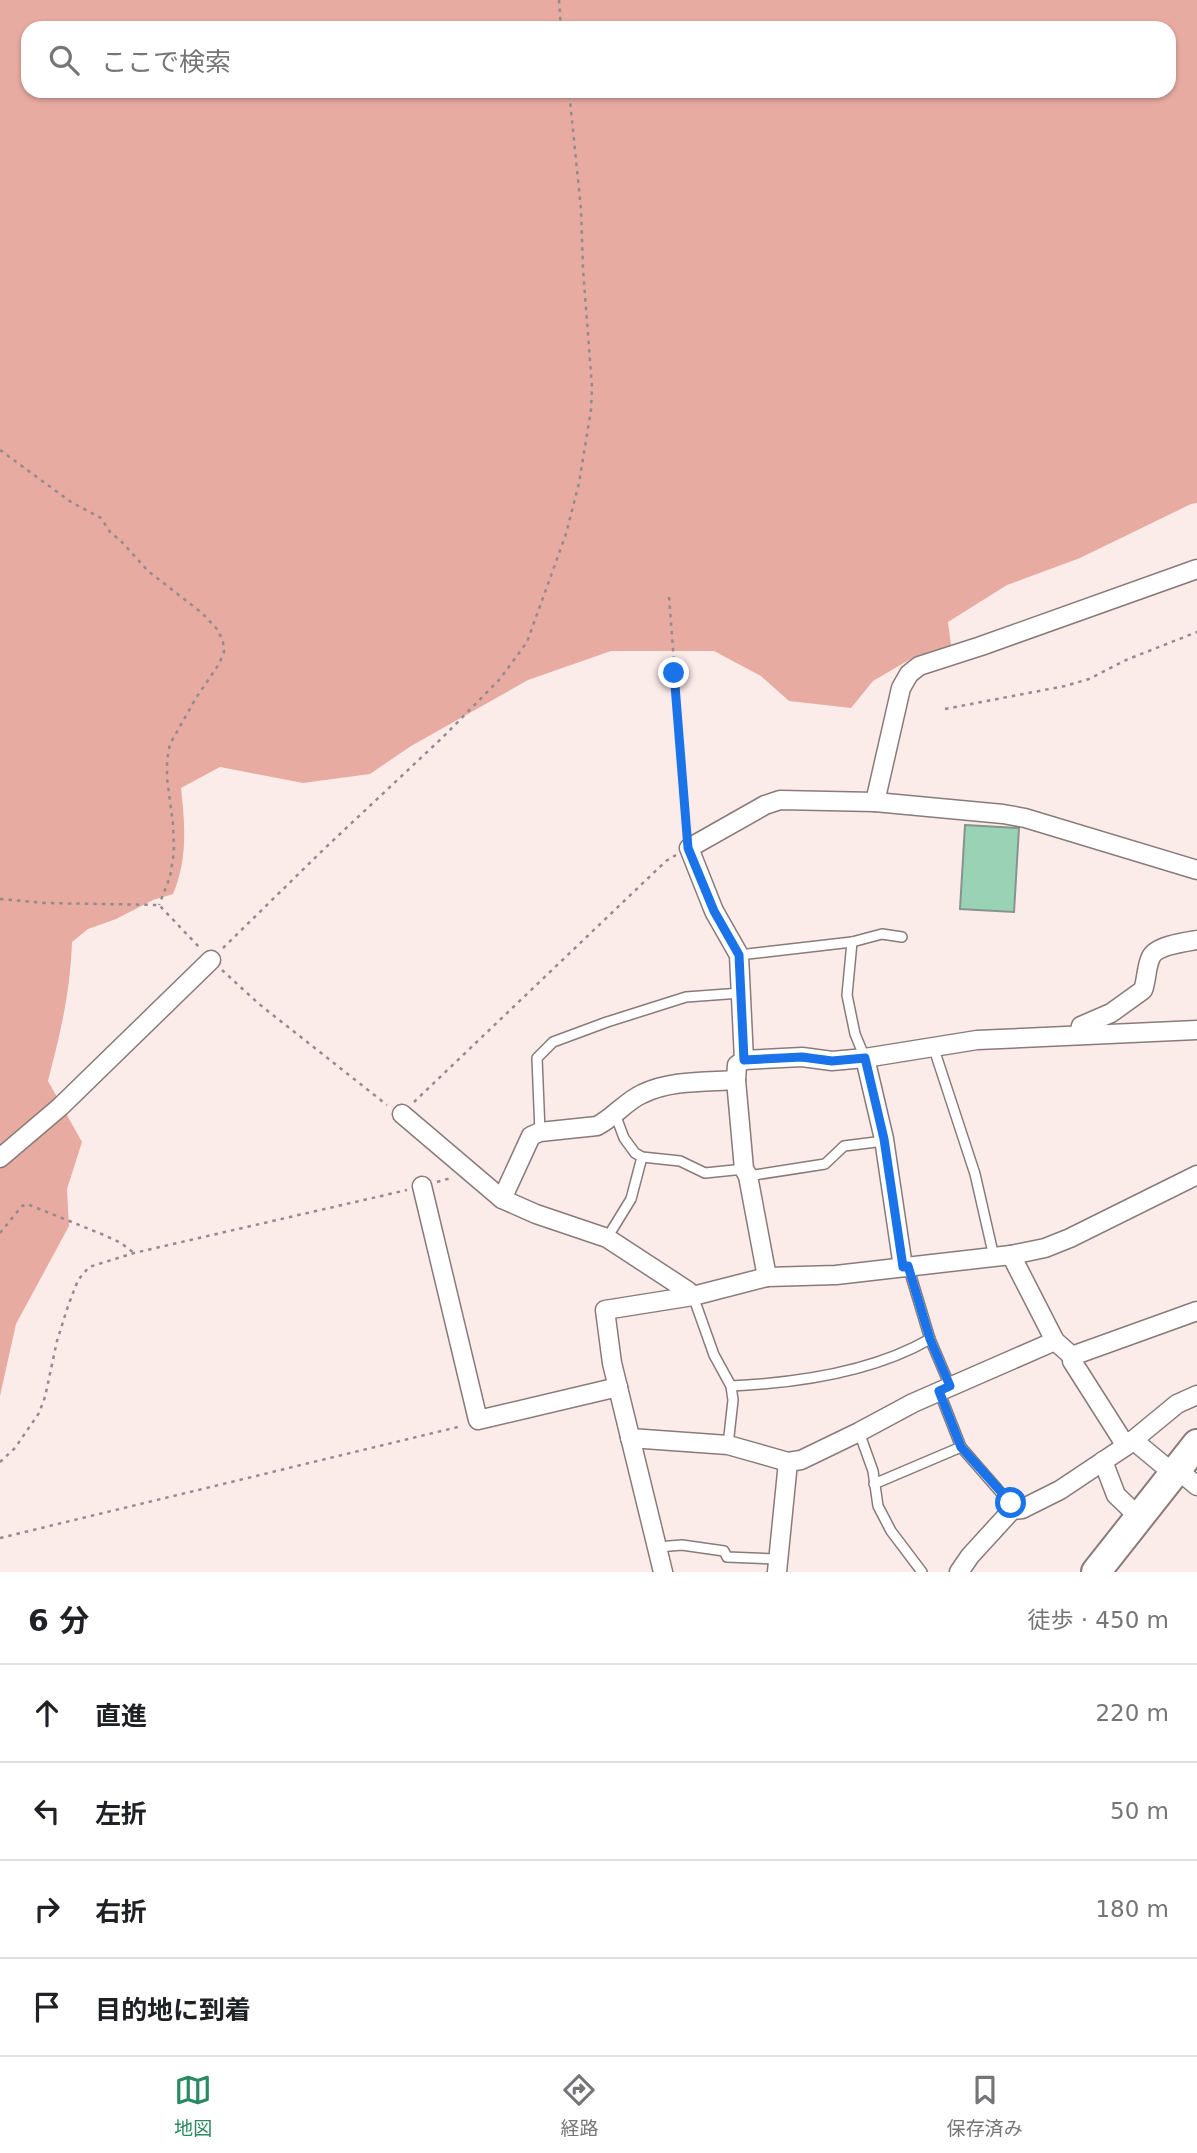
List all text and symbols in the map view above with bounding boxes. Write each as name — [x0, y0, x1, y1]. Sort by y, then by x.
search box — [21, 21, 1176, 98]
icon: search — [45, 41, 83, 79]
text: ここで検索 — [101, 47, 231, 77]
route end — [658, 657, 689, 688]
route start — [995, 1487, 1026, 1518]
text: 6 分 — [28, 1603, 89, 1638]
text: 徒歩 · 450 m — [1027, 1607, 1169, 1633]
icon: ahead — [28, 1694, 66, 1732]
text: 220 m — [1095, 1700, 1169, 1726]
text: 直進 — [95, 1701, 147, 1731]
icon: left — [28, 1792, 66, 1830]
text: 50 m — [1110, 1798, 1169, 1824]
text: 左折 — [95, 1799, 147, 1829]
icon: right — [28, 1890, 66, 1928]
text: 180 m — [1095, 1896, 1169, 1922]
text: 右折 — [95, 1897, 147, 1927]
icon: arrive — [28, 1988, 66, 2026]
text: 目的地に到着 — [95, 1995, 251, 2025]
tab: 地図 — [174, 2071, 212, 2140]
tab: 経路 — [560, 2071, 599, 2140]
tab: 保存済み — [947, 2071, 1023, 2140]

